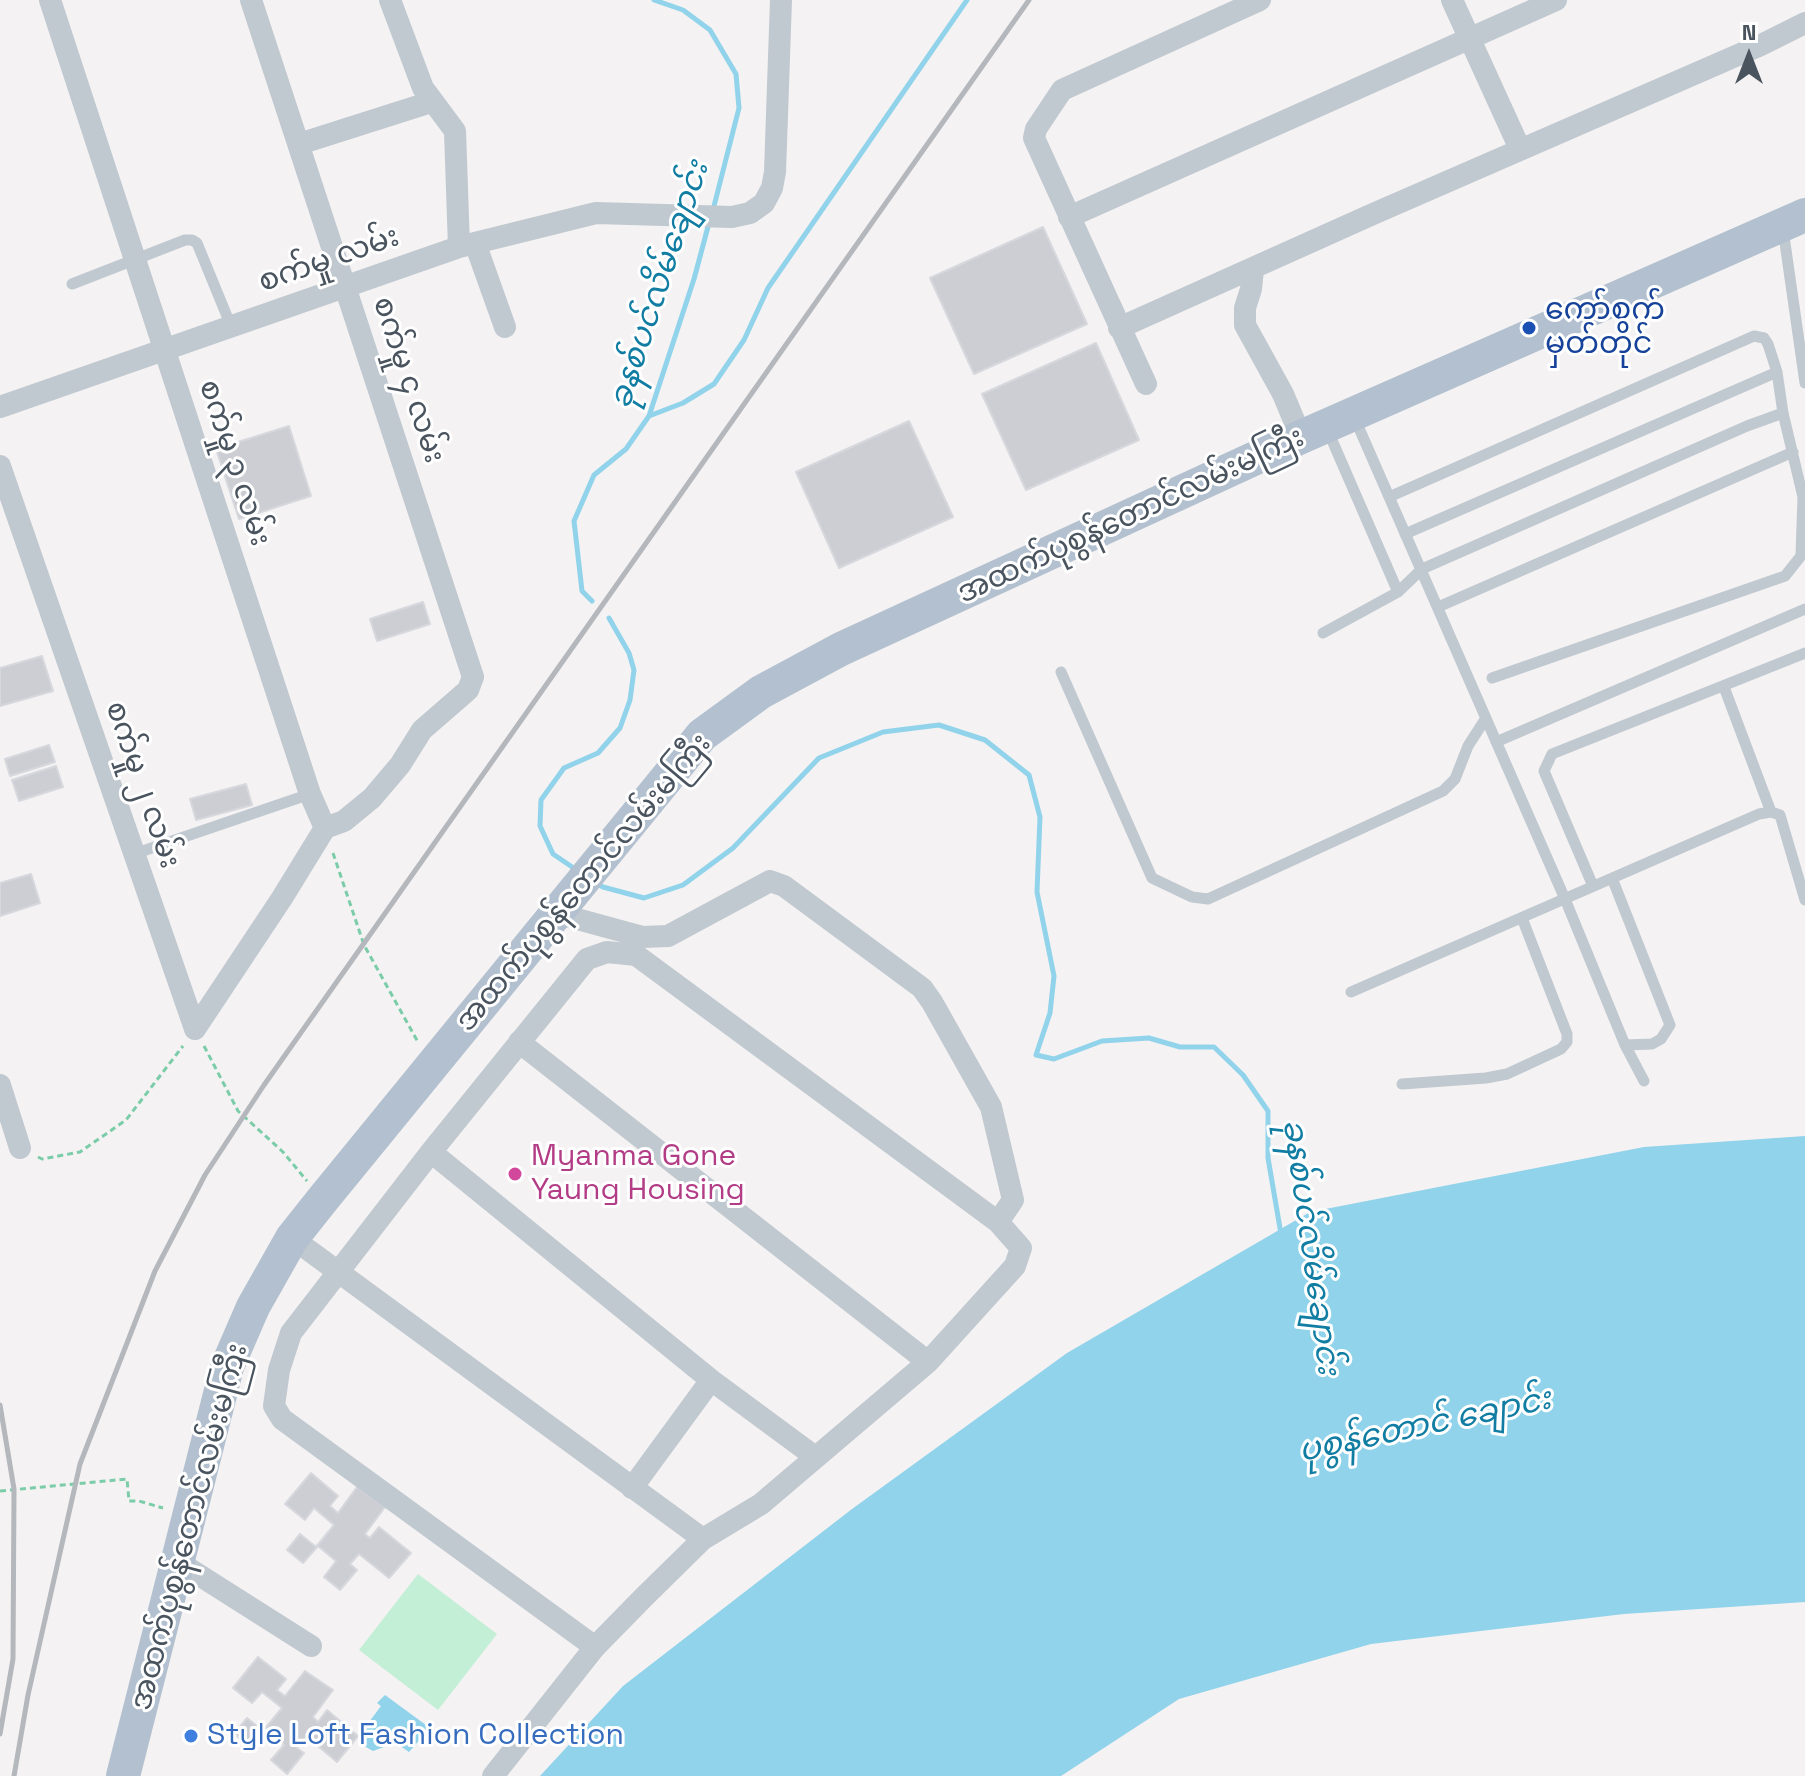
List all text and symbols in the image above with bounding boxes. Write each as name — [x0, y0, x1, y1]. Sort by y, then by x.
north arrow — [1709, 16, 1789, 96]
text: N — [1742, 18, 1756, 46]
water label: ခုနစ်ပင်လိမ်ချောင်း — [602, 157, 718, 413]
street label: စက်မှု လမ်း — [254, 219, 404, 301]
street label: စက်မှု ၄ လမ်း — [364, 292, 452, 468]
place label: ကော်စက် မှတ်တိုင် — [1545, 293, 1665, 364]
marker: ကော်စက် မှတ်တိုင် — [1520, 319, 1538, 337]
street label: စက်မှု ၃ လမ်း — [190, 375, 278, 551]
street label: အထက်ပုစွန်တောင်လမ်းမကြီး — [952, 420, 1310, 612]
street label: စက်မှု ၂ လမ်း — [97, 697, 187, 873]
street label: အထက်ပုစွန်တောင်လမ်းမကြီး — [449, 727, 719, 1039]
water label: ခုနစ်ပင်လိမ်ချောင်း — [1273, 1117, 1347, 1377]
place label: Myanma Gone Yaung Housing — [531, 1139, 745, 1210]
marker: Myanma Gone Yaung Housing — [506, 1165, 524, 1183]
street label: အထက်ပုစွန်တောင်လမ်းမကြီး — [124, 1340, 256, 1714]
water label: ပုစွန်တောင် ချောင်း — [1295, 1381, 1555, 1471]
place label: Style Loft Fashion Collection — [207, 1718, 624, 1754]
marker: Style Loft Fashion Collection — [182, 1727, 200, 1745]

